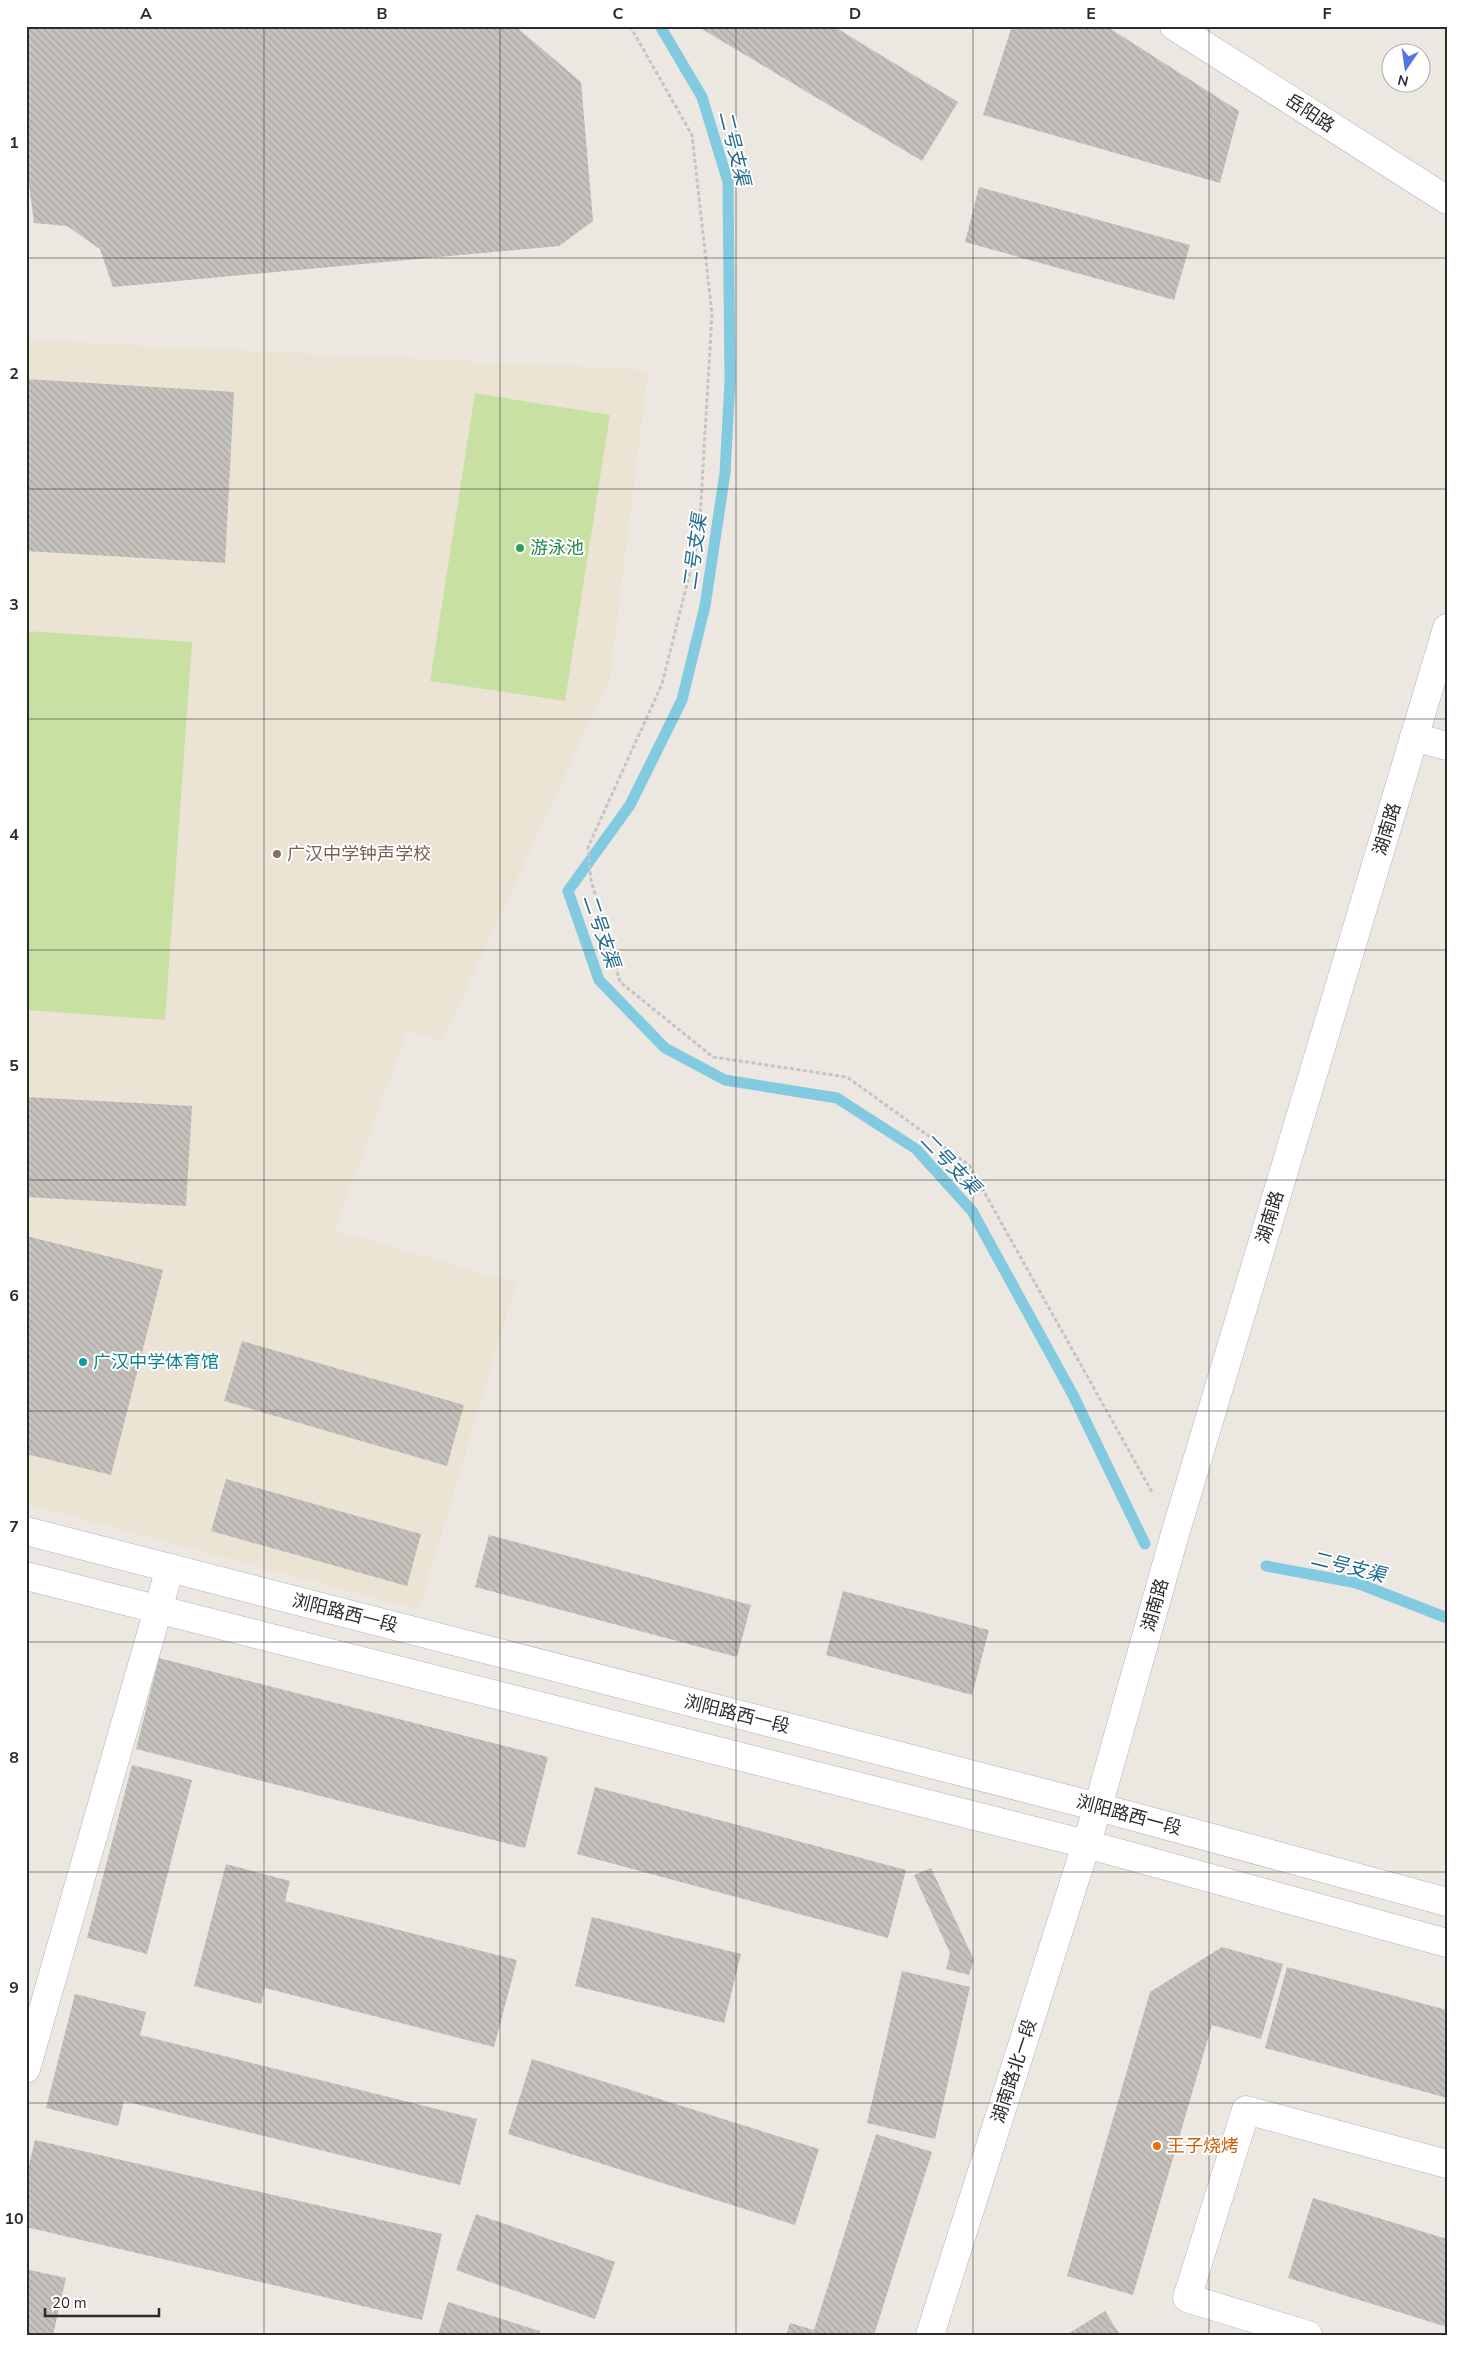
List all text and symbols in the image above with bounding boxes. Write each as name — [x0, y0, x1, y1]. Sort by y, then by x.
text: A — [140, 3, 152, 25]
text: B — [376, 3, 388, 25]
text: C — [613, 3, 624, 25]
text: D — [849, 3, 861, 25]
text: E — [1086, 3, 1096, 25]
text: F — [1323, 3, 1332, 25]
north arrow — [1380, 42, 1430, 92]
text: N — [1396, 70, 1410, 91]
street label: 岳阳路 — [1281, 88, 1339, 138]
water label: 二号支渠 — [712, 108, 757, 191]
text: 1 — [9, 132, 19, 154]
text: 2 — [9, 363, 19, 385]
water label: 二号支渠 — [677, 510, 714, 591]
place label: 游泳池 — [530, 536, 584, 560]
marker: 游泳池 — [514, 542, 526, 554]
text: 3 — [9, 594, 19, 616]
street label: 湖南路 — [1368, 800, 1406, 858]
text: 4 — [9, 824, 19, 846]
place label: 广汉中学钟声学校 — [287, 842, 431, 866]
marker: 广汉中学钟声学校 — [271, 848, 283, 860]
water label: 二号支渠 — [576, 891, 627, 974]
text: 5 — [9, 1055, 19, 1077]
water label: 二号支渠 — [914, 1128, 988, 1203]
street label: 湖南路 — [1251, 1188, 1289, 1246]
text: 6 — [9, 1285, 19, 1307]
place label: 广汉中学体育馆 — [93, 1350, 219, 1374]
marker: 广汉中学体育馆 — [77, 1356, 89, 1368]
text: 7 — [9, 1516, 19, 1538]
water label: 二号支渠 — [1308, 1545, 1391, 1590]
street label: 湖南路 — [1136, 1576, 1174, 1634]
street label: 浏阳路西一段 — [290, 1588, 400, 1638]
street label: 浏阳路西一段 — [682, 1689, 792, 1739]
text: 8 — [9, 1747, 19, 1769]
street label: 浏阳路西一段 — [1074, 1789, 1184, 1841]
text: 9 — [9, 1977, 19, 1999]
street label: 湖南路北一段 — [986, 2016, 1042, 2126]
place label: 王子烧烤 — [1167, 2134, 1239, 2158]
marker: 王子烧烤 — [1151, 2140, 1163, 2152]
text: 10 — [4, 2208, 24, 2230]
scale bar — [45, 2286, 159, 2318]
text: 20 m — [52, 2293, 87, 2313]

